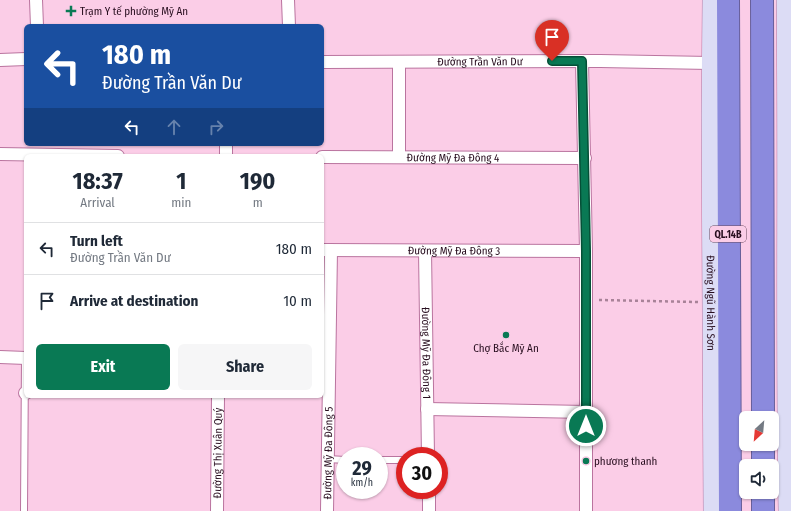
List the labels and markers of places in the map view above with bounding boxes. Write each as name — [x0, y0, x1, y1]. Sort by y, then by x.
marker: Trạm Y tế phường Mỹ An — [65, 5, 77, 17]
place label: Trạm Y tế phường Mỹ An — [80, 5, 188, 18]
pin — [535, 20, 569, 61]
marker: Chợ Bắc Mỹ An — [501, 330, 511, 340]
place label: Chợ Bắc Mỹ An — [473, 341, 539, 355]
place label: phương thanh — [594, 455, 657, 468]
marker: phương thanh — [581, 456, 591, 466]

